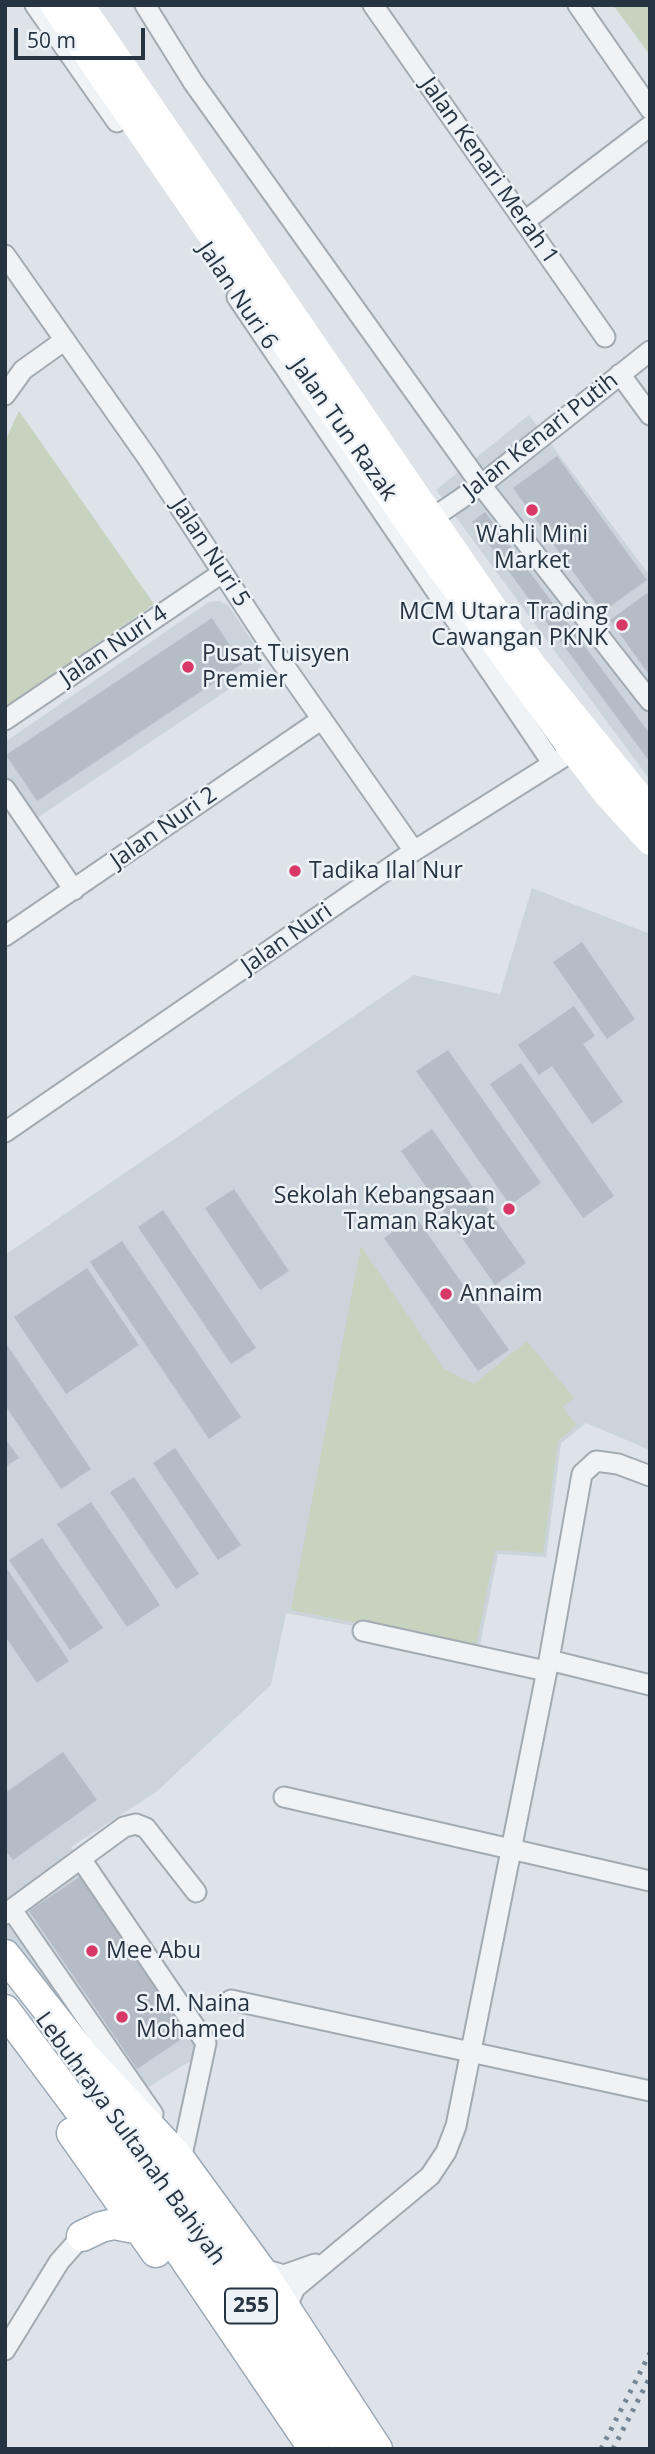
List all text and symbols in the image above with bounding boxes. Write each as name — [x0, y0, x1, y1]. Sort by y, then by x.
scale bar — [18, 14, 149, 58]
text: 50 m — [27, 26, 76, 54]
street label: Jalan Kenari Merah 1 — [414, 72, 564, 270]
street label: Jalan Nuri 6 — [191, 237, 283, 355]
street label: Jalan Tun Razak — [284, 354, 402, 506]
street label: Jalan Kenari Putih — [458, 367, 624, 505]
street label: Jalan Nuri 5 — [165, 494, 255, 612]
marker: Wahli Mini Market — [524, 502, 540, 518]
place label: Wahli Mini Market — [476, 521, 588, 575]
place label: MCM Utara Trading Cawangan PKNK — [399, 598, 608, 652]
street label: Jalan Nuri 4 — [55, 600, 173, 692]
marker: MCM Utara Trading Cawangan PKNK — [614, 617, 630, 633]
place label: Pusat Tuisyen Premier — [202, 640, 350, 694]
marker: Pusat Tuisyen Premier — [180, 659, 196, 675]
street label: Jalan Nuri 2 — [106, 781, 222, 875]
place label: Tadika Ilal Nur — [309, 857, 463, 885]
marker: Tadika Ilal Nur — [287, 863, 303, 879]
street label: Jalan Nuri — [236, 898, 338, 980]
place label: Sekolah Kebangsaan Taman Rakyat — [274, 1182, 495, 1236]
marker: Sekolah Kebangsaan Taman Rakyat — [501, 1201, 517, 1217]
place label: Annaim — [460, 1280, 543, 1308]
marker: Annaim — [438, 1286, 454, 1302]
place label: Mee Abu — [106, 1937, 201, 1965]
marker: Mee Abu — [84, 1943, 100, 1959]
place label: S.M. Naina Mohamed — [136, 1990, 250, 2044]
street label: Lebuhraya Sultanah Bahiyah — [29, 2007, 231, 2271]
marker: S.M. Naina Mohamed — [114, 2009, 130, 2025]
road number: 255 — [225, 2288, 277, 2324]

